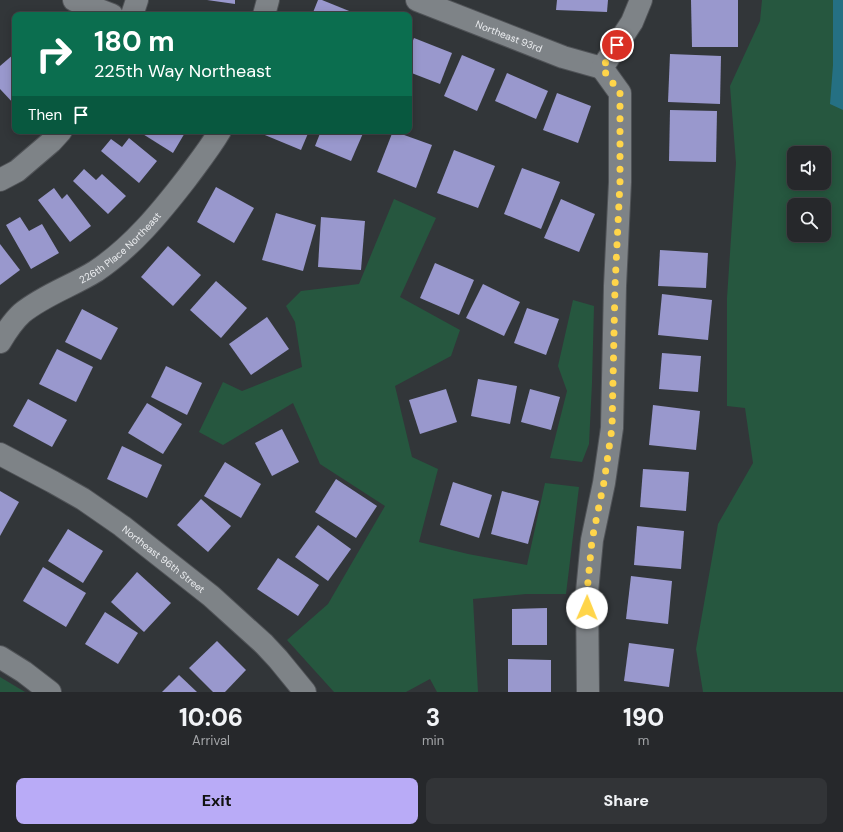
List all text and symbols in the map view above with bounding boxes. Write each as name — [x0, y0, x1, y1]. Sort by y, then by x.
street label: Northeast 93rd — [474, 18, 544, 55]
text: 180 m — [94, 23, 175, 60]
icon: right — [28, 28, 80, 80]
pin — [600, 28, 634, 62]
icon: arrive — [606, 34, 628, 56]
text: 225th Way Northeast — [94, 59, 272, 83]
icon: arrive — [70, 104, 92, 126]
text: Then — [28, 105, 62, 125]
map controls — [787, 146, 831, 242]
button: sound — [787, 146, 831, 190]
button: search — [787, 198, 831, 242]
street label: 226th Place Northeast — [77, 209, 164, 286]
street label: Northeast 96th Street — [119, 523, 208, 596]
position arrow — [566, 587, 608, 629]
text: 10:06 — [179, 702, 243, 733]
text: 3 — [426, 702, 440, 733]
text: 190 — [623, 702, 664, 733]
text: Arrival — [192, 732, 230, 749]
text: min — [422, 732, 444, 749]
text: m — [638, 732, 649, 749]
button: Exit — [16, 778, 418, 824]
button: Share — [426, 778, 827, 824]

